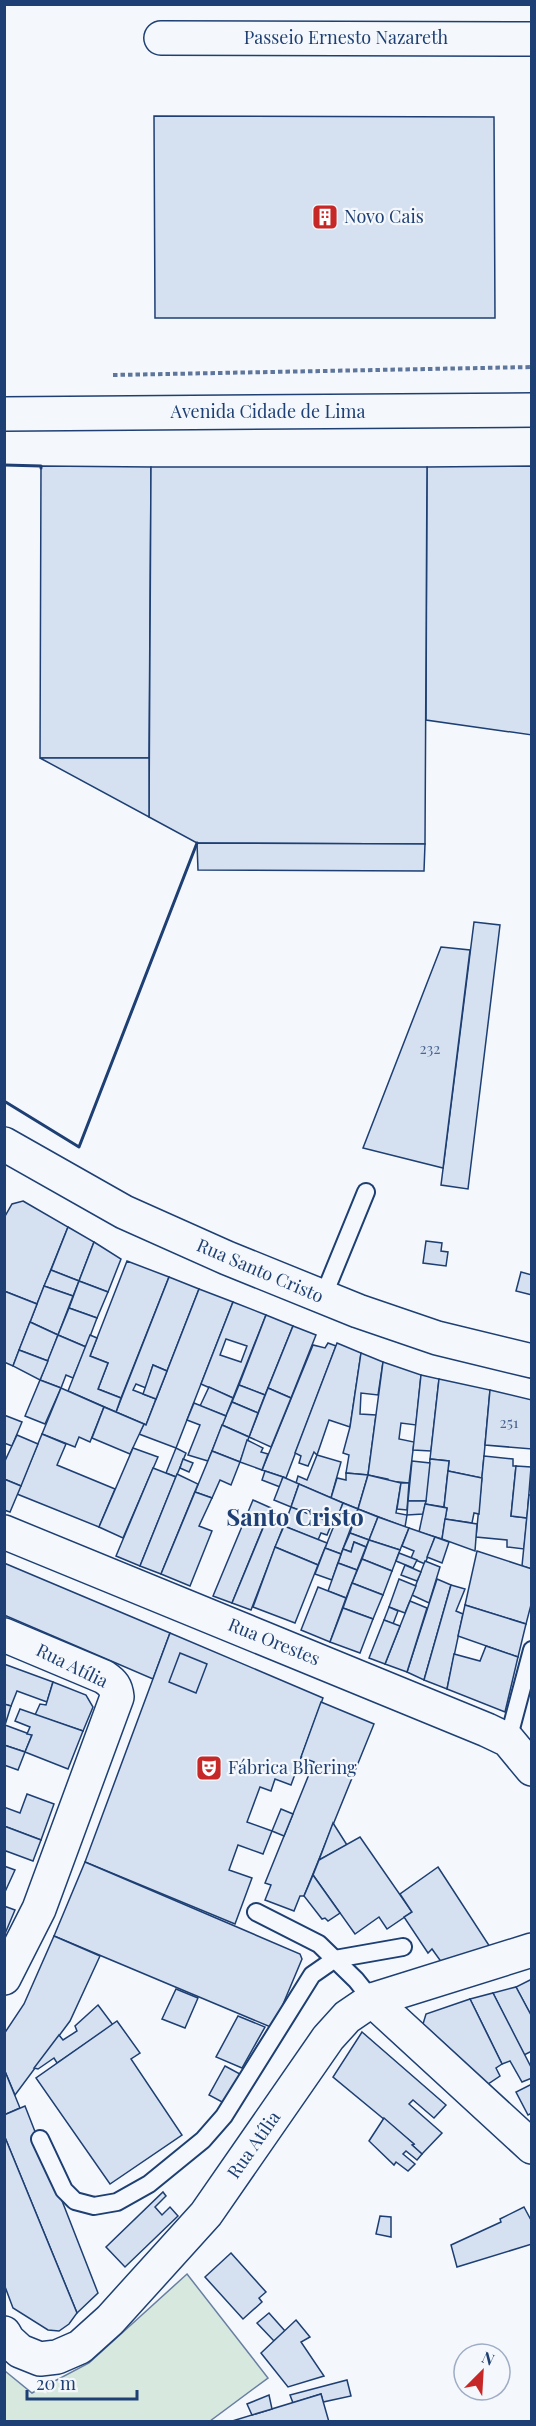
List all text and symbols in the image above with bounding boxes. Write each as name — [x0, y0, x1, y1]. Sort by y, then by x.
street label: Passeio Ernesto Nazareth — [244, 25, 449, 49]
building icon: Novo Cais — [310, 202, 340, 232]
place label: Novo Cais — [344, 204, 424, 228]
street label: Avenida Cidade de Lima — [170, 399, 365, 423]
house number: 232 — [419, 1038, 441, 1058]
street label: Rua Santo Cristo — [193, 1233, 328, 1308]
house number: 251 — [500, 1412, 519, 1432]
district label: Santo Cristo — [226, 1500, 364, 1532]
street label: Rua Orestes — [225, 1612, 324, 1670]
street label: Rua Atília — [33, 1637, 112, 1693]
theatre icon: Fábrica Bhering — [194, 1753, 224, 1783]
place label: Fábrica Bhering — [228, 1755, 357, 1779]
street label: Rua Atília — [221, 2106, 285, 2183]
north arrow — [452, 2342, 512, 2402]
text: N — [479, 2346, 498, 2370]
scale bar — [27, 2363, 136, 2401]
text: 20 m — [36, 2371, 76, 2395]

